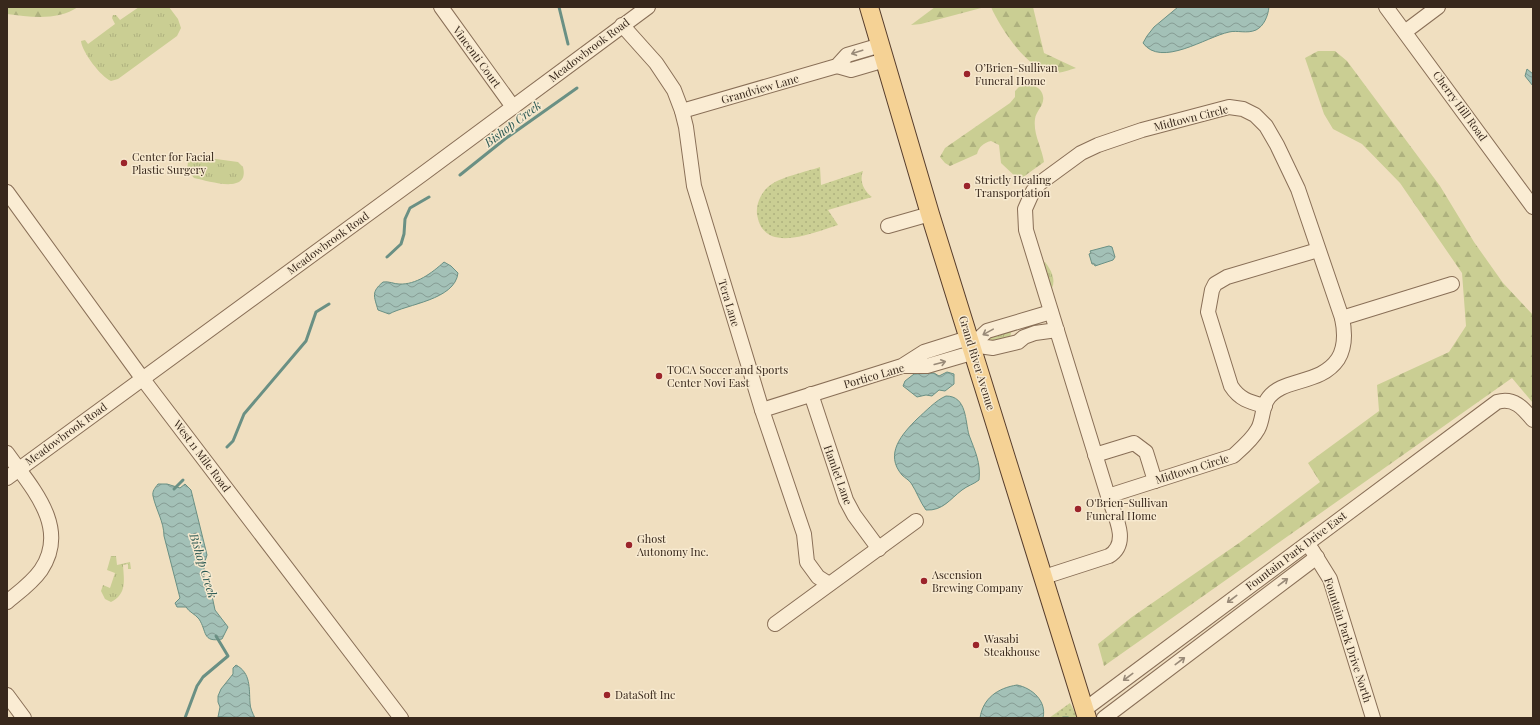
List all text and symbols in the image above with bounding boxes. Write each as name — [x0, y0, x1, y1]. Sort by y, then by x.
street label: Meadowbrook Road — [545, 14, 633, 85]
street label: Vincenti Court — [449, 22, 505, 91]
one-way arrow — [851, 49, 864, 56]
place label: O’Brien-Sullivan Funeral Home — [975, 60, 1058, 88]
street label: Cherry Hill Road — [1430, 68, 1491, 144]
marker: O’Brien-Sullivan Funeral Home — [962, 69, 972, 79]
street label: Grandview Lane — [719, 70, 801, 107]
water label: Bishop Creek — [480, 97, 544, 150]
street label: Midtown Circle — [1152, 101, 1230, 134]
place label: Center for Facial Plastic Surgery — [132, 149, 214, 177]
marker: Center for Facial Plastic Surgery — [119, 158, 129, 168]
place label: Strictly Healing Transportation — [975, 172, 1051, 200]
marker: Strictly Healing Transportation — [962, 181, 972, 191]
street label: Meadowbrook Road — [284, 207, 372, 277]
street label: Tera Lane — [715, 277, 744, 329]
street label: Grand River Avenue — [956, 314, 999, 412]
one-way arrow — [982, 329, 994, 337]
one-way arrow — [933, 358, 946, 366]
street label: Portico Lane — [842, 360, 906, 391]
place label: TOCA Soccer and Sports Center Novi East — [667, 362, 788, 390]
marker: TOCA Soccer and Sports Center Novi East — [654, 371, 664, 381]
street label: Meadowbrook Road — [22, 398, 110, 468]
street label: West 11 Mile Road — [170, 416, 235, 495]
street label: Hamlet Lane — [821, 443, 856, 507]
street label: Midtown Circle — [1153, 450, 1231, 487]
place label: O'Brien-Sullivan Funeral Home — [1086, 495, 1168, 523]
marker: O'Brien-Sullivan Funeral Home — [1073, 504, 1083, 514]
street label: Fountain Park Drive East — [1242, 508, 1349, 594]
water label: Bishop Creek — [186, 530, 221, 600]
place label: Ghost Autonomy Inc. — [636, 531, 709, 559]
marker: Ghost Autonomy Inc. — [624, 540, 634, 550]
place label: Ascension Brewing Company — [931, 567, 1023, 595]
street label: Fountain Park Drive North — [1321, 575, 1376, 705]
marker: Ascension Brewing Company — [919, 576, 929, 586]
one-way arrow — [1278, 578, 1289, 586]
one-way arrow — [1226, 595, 1237, 603]
place label: Wasabi Steakhouse — [983, 631, 1040, 659]
marker: Wasabi Steakhouse — [971, 640, 981, 650]
one-way arrow — [1174, 656, 1185, 665]
one-way arrow — [1122, 673, 1133, 682]
place label: DataSoft Inc — [615, 687, 675, 702]
marker: DataSoft Inc — [602, 690, 612, 700]

